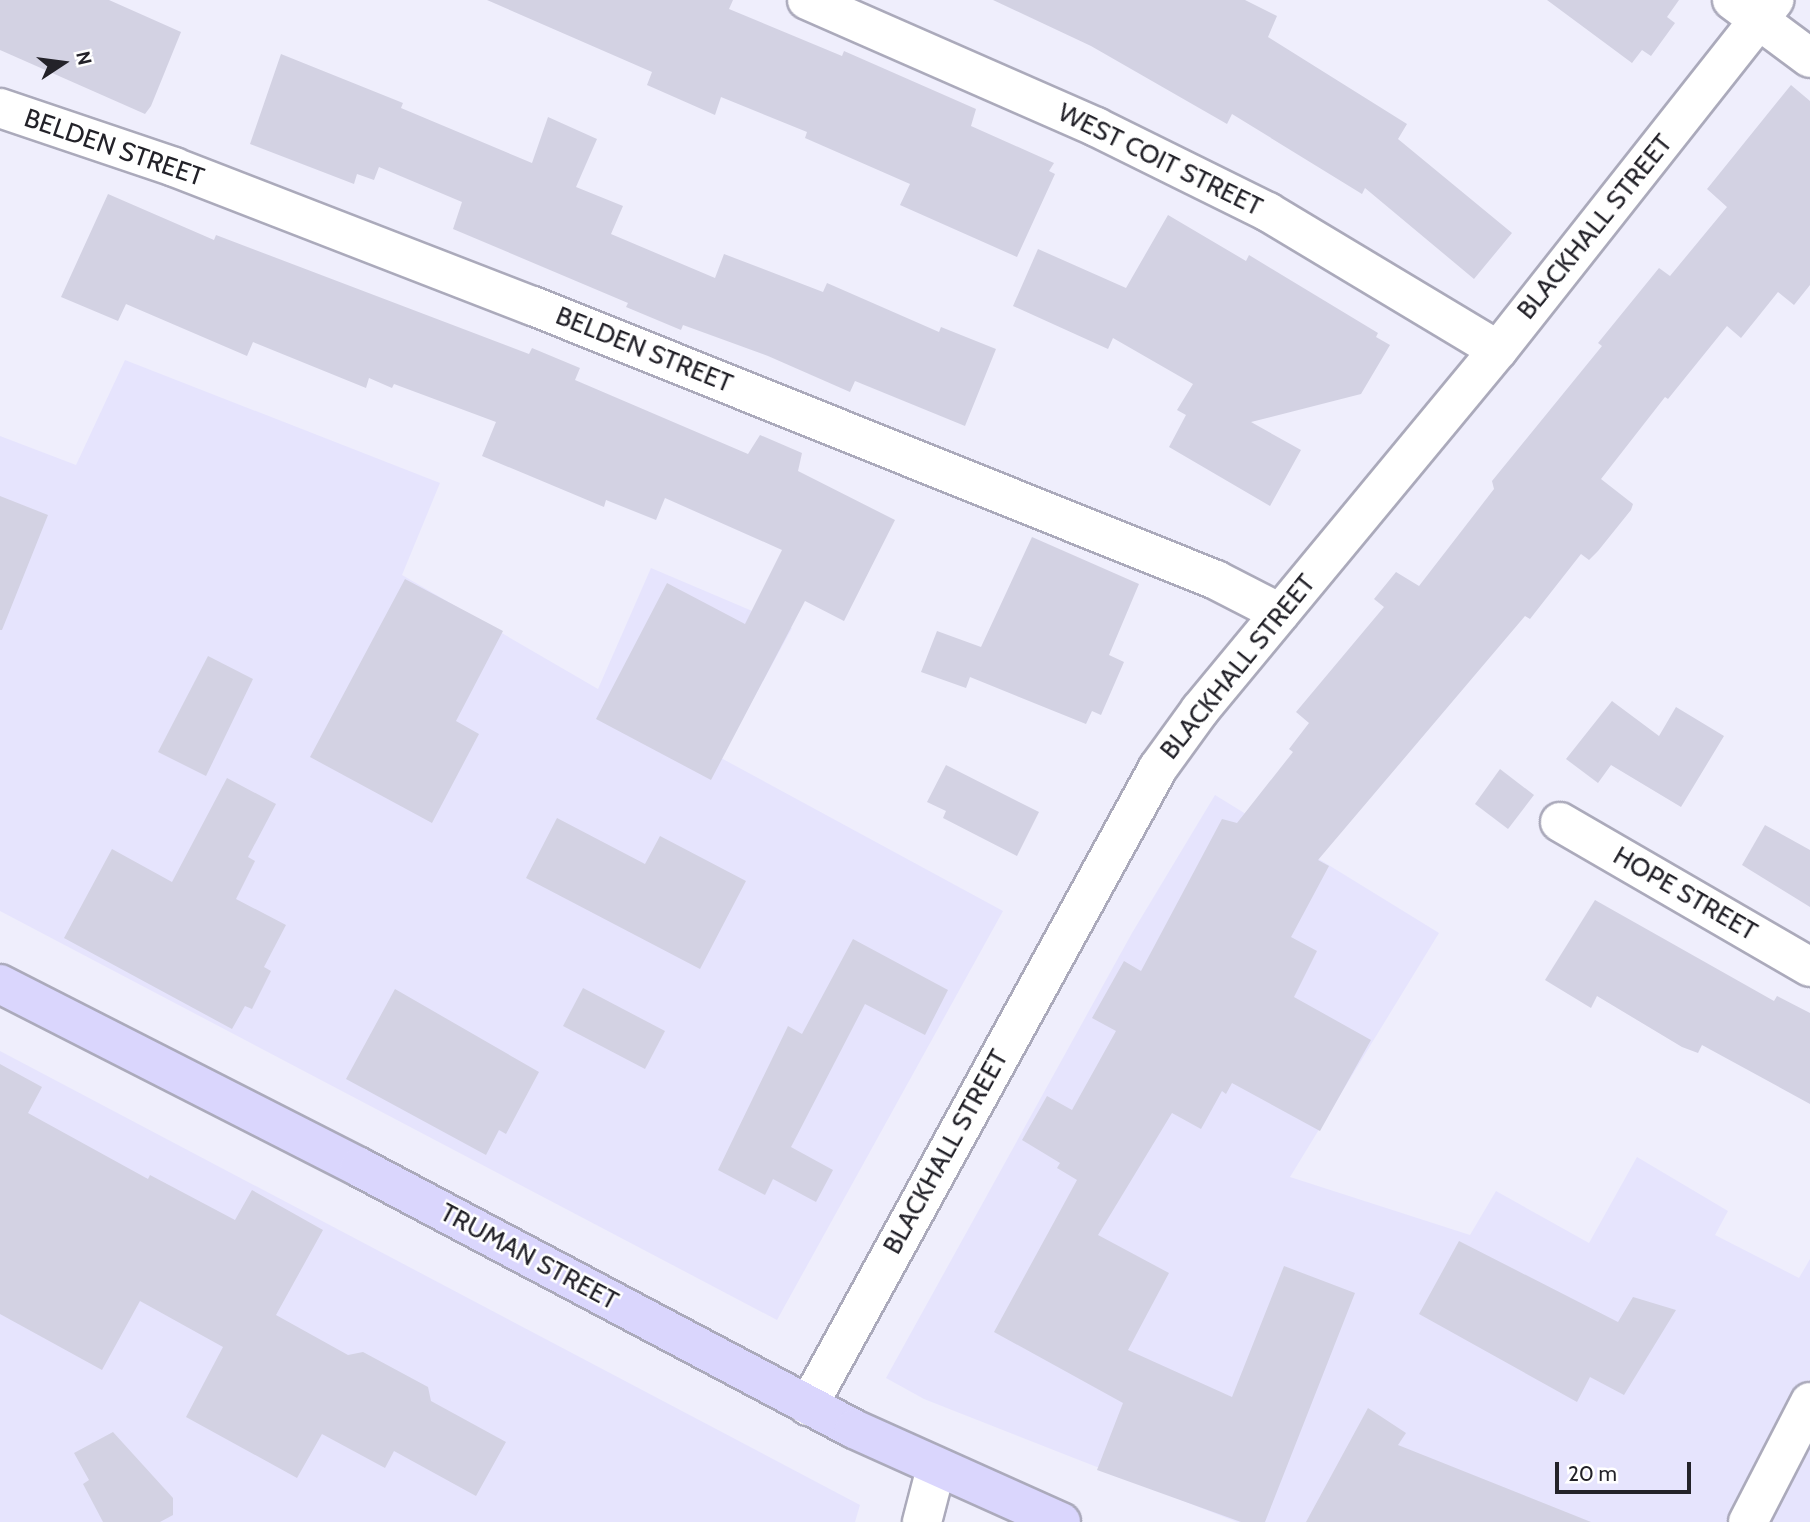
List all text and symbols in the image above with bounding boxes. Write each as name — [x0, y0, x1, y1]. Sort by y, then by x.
north arrow — [28, 28, 98, 98]
text: N — [71, 49, 97, 67]
street label: WEST COIT STREET — [1053, 97, 1267, 223]
street label: BELDEN STREET — [20, 103, 208, 193]
street label: BLACKHALL STREET — [1511, 128, 1679, 326]
street label: BELDEN STREET — [551, 300, 737, 400]
street label: BLACKHALL STREET — [1154, 568, 1322, 766]
street label: HOPE STREET — [1608, 840, 1762, 948]
street label: BLACKHALL STREET — [877, 1044, 1015, 1260]
street label: TRUMAN STREET — [435, 1197, 623, 1317]
scale bar — [1558, 1448, 1694, 1492]
text: 20 m — [1568, 1461, 1617, 1486]

